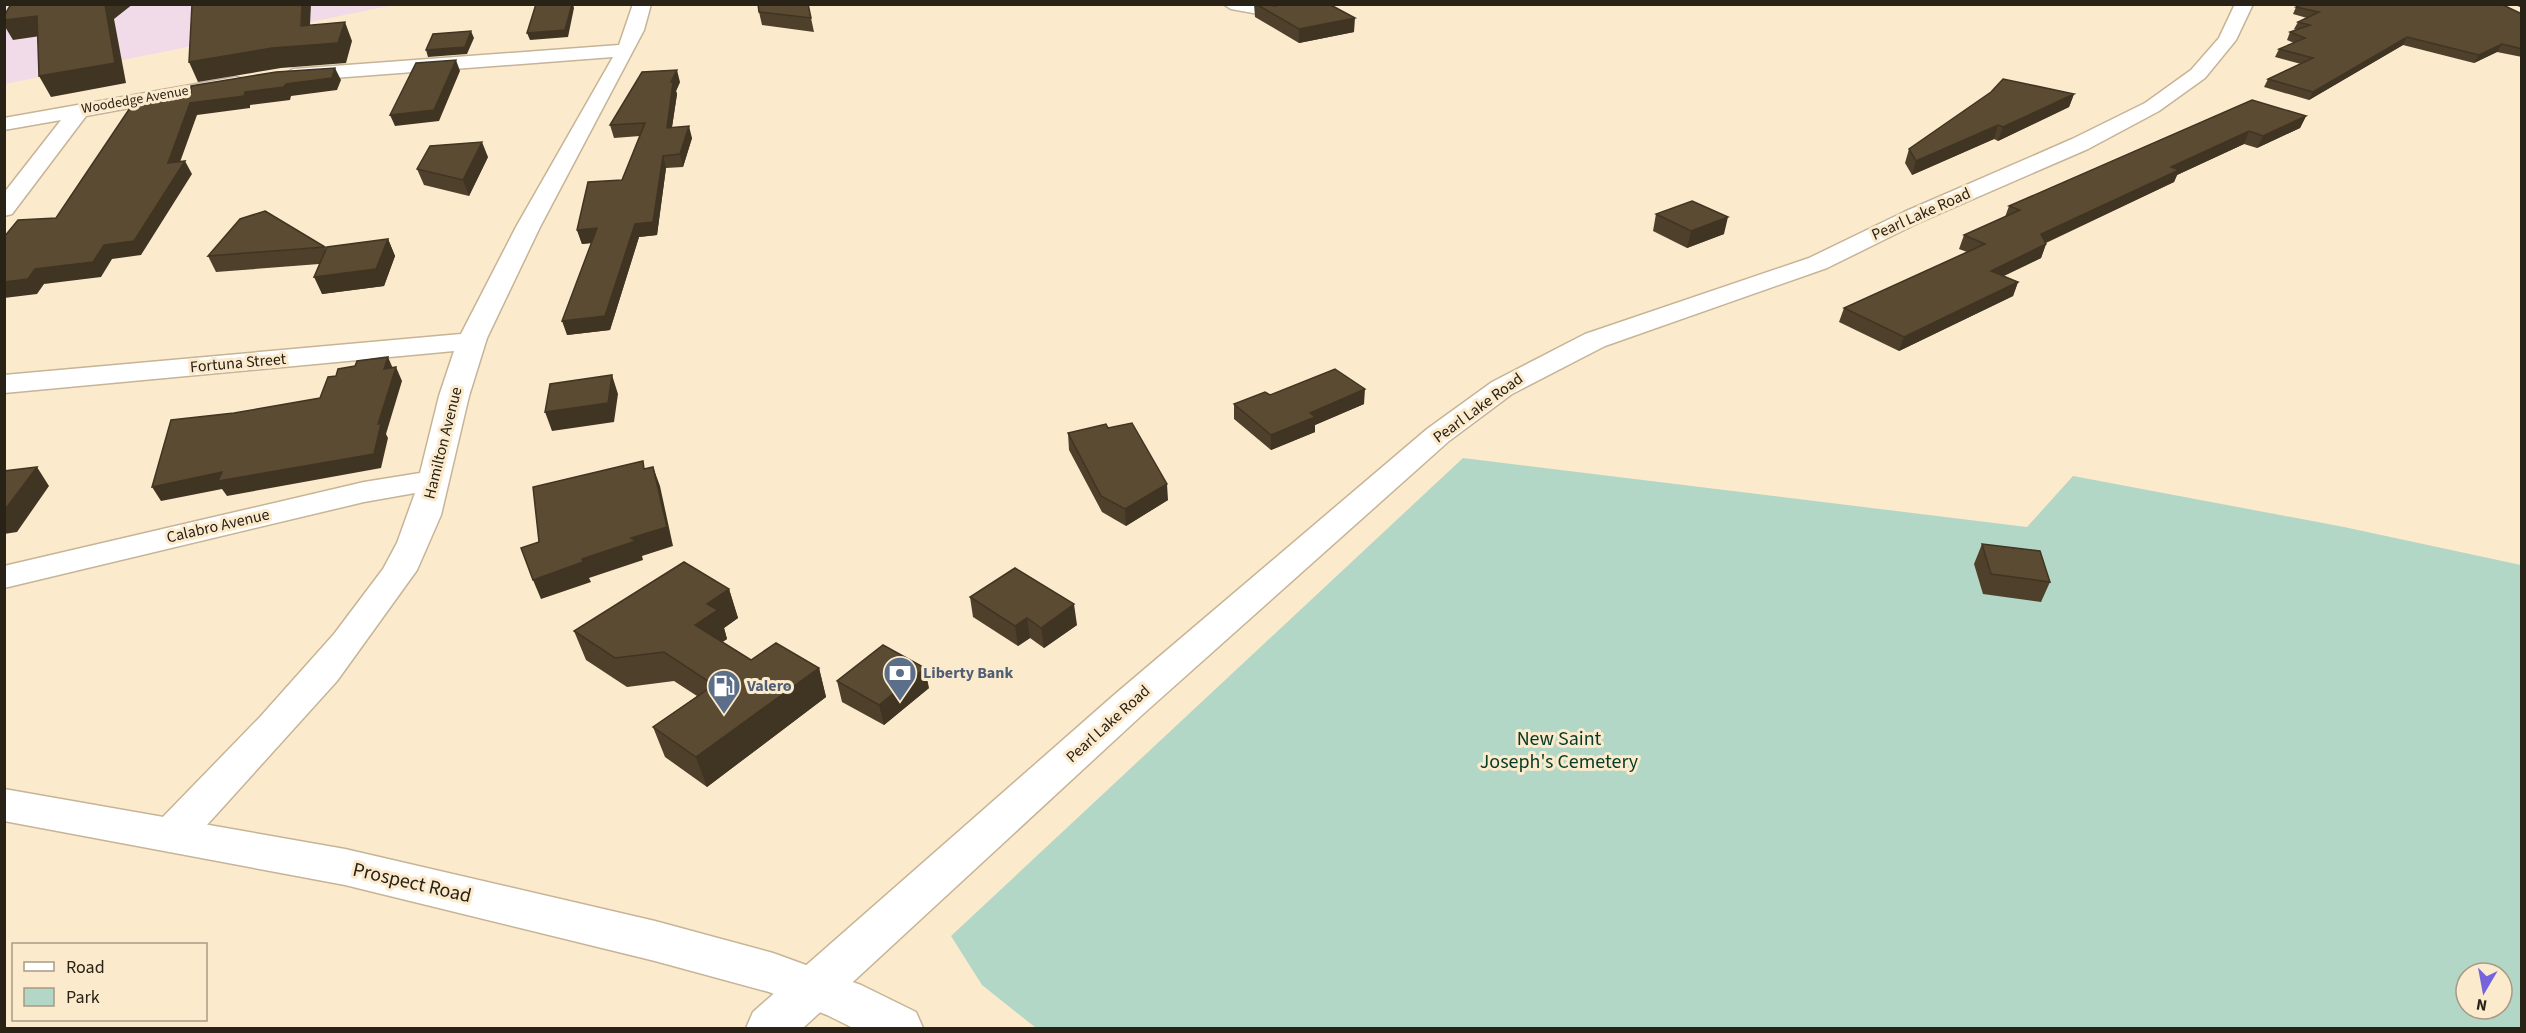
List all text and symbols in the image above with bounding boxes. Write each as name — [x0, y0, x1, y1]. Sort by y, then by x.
street label: Woodedge Avenue — [80, 81, 190, 119]
street label: Pearl Lake Road — [1868, 182, 1974, 246]
street label: Fortuna Street — [189, 348, 287, 378]
street label: Pearl Lake Road — [1429, 368, 1527, 448]
street label: Hamilton Avenue — [418, 385, 468, 501]
street label: Calabro Avenue — [164, 503, 272, 549]
bank icon: Liberty Bank — [882, 655, 918, 702]
place label: Liberty Bank — [923, 662, 1013, 684]
fuel station icon: Valero — [706, 668, 742, 715]
place label: Valero — [746, 675, 792, 697]
street label: Pearl Lake Road — [1061, 680, 1155, 768]
park label: New Saint Joseph's Cemetery — [1480, 725, 1639, 776]
street label: Prospect Road — [350, 856, 474, 910]
legend — [12, 943, 207, 1021]
text: Road — [66, 955, 105, 980]
north arrow — [2454, 961, 2514, 1021]
text: Park — [66, 985, 100, 1010]
text: N — [2474, 993, 2489, 1017]

